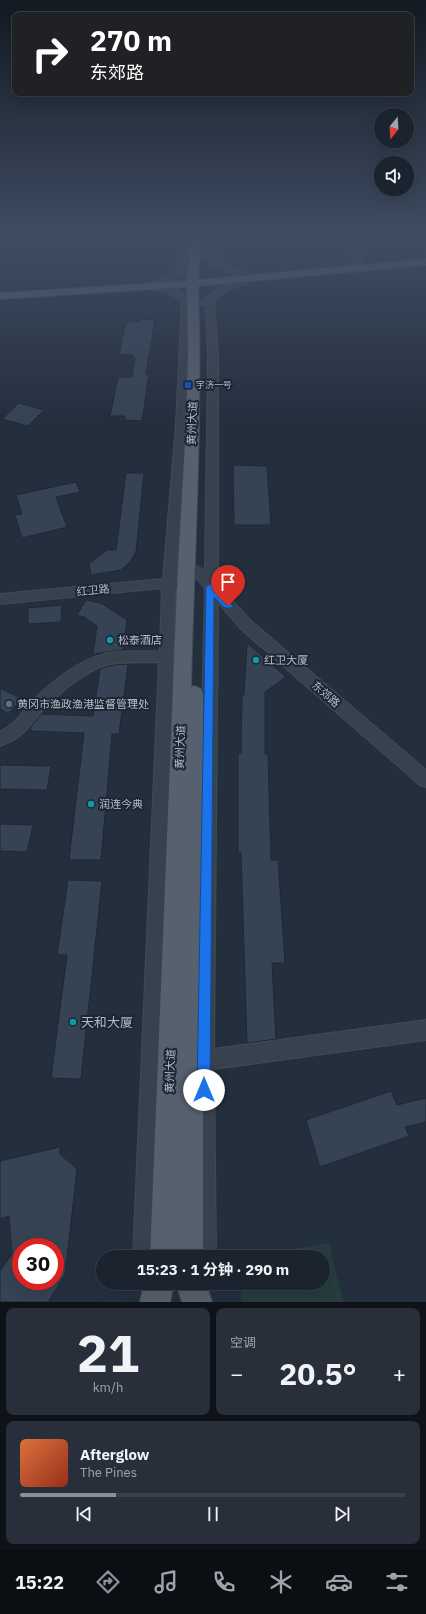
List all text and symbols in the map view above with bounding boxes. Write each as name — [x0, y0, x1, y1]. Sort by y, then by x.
text: 270 m — [90, 22, 172, 59]
icon: right — [24, 28, 76, 80]
text: 东郊路 — [90, 61, 144, 84]
north arrow — [374, 108, 414, 148]
map controls — [374, 108, 414, 196]
button: sound — [374, 156, 414, 196]
place label: 宇济一号 — [196, 379, 232, 390]
marker: 宇济一号 — [183, 380, 193, 390]
street label: 黄州大道 — [184, 401, 200, 445]
pin — [211, 565, 245, 606]
icon: arrive — [217, 571, 239, 593]
street label: 红卫路 — [76, 581, 110, 599]
place label: 松泰酒店 — [118, 633, 162, 647]
marker: 松泰酒店 — [105, 635, 115, 645]
place label: 红卫大厦 — [264, 653, 308, 667]
marker: 红卫大厦 — [251, 655, 261, 665]
street label: 东郊路 — [309, 678, 343, 710]
place label: 黄冈市渔政渔港监督管理处 — [17, 697, 149, 711]
marker: 黄冈市渔政渔港监督管理处 — [4, 699, 14, 709]
street label: 黄州大道 — [172, 725, 188, 769]
place label: 润连今典 — [99, 797, 143, 811]
marker: 润连今典 — [86, 799, 96, 809]
place label: 天和大厦 — [81, 1014, 133, 1031]
marker: 天和大厦 — [68, 1017, 78, 1027]
street label: 黄州大道 — [162, 1049, 178, 1093]
position arrow — [183, 1069, 225, 1111]
speed limit sign: 30 — [12, 1238, 64, 1290]
text: 15:23 · 1 分钟 · 290 m — [137, 1260, 289, 1279]
text: 21 — [77, 1319, 139, 1386]
text: 空调 — [230, 1334, 256, 1351]
text: 20.5° — [279, 1354, 357, 1393]
text: − — [230, 1359, 243, 1388]
text: + — [393, 1359, 406, 1388]
text: km/h — [93, 1379, 123, 1396]
text: Afterglow — [80, 1445, 149, 1464]
text: The Pines — [80, 1464, 137, 1481]
icon: previous — [73, 1503, 95, 1525]
icon: pause — [202, 1503, 224, 1525]
icon: next — [331, 1503, 353, 1525]
icon: directions — [94, 1568, 122, 1596]
icon: music — [152, 1568, 180, 1596]
icon: phone — [210, 1568, 238, 1596]
icon: climate — [267, 1568, 295, 1596]
icon: car — [325, 1568, 353, 1596]
icon: filters — [383, 1568, 411, 1596]
text: 15:22 — [15, 1571, 64, 1594]

